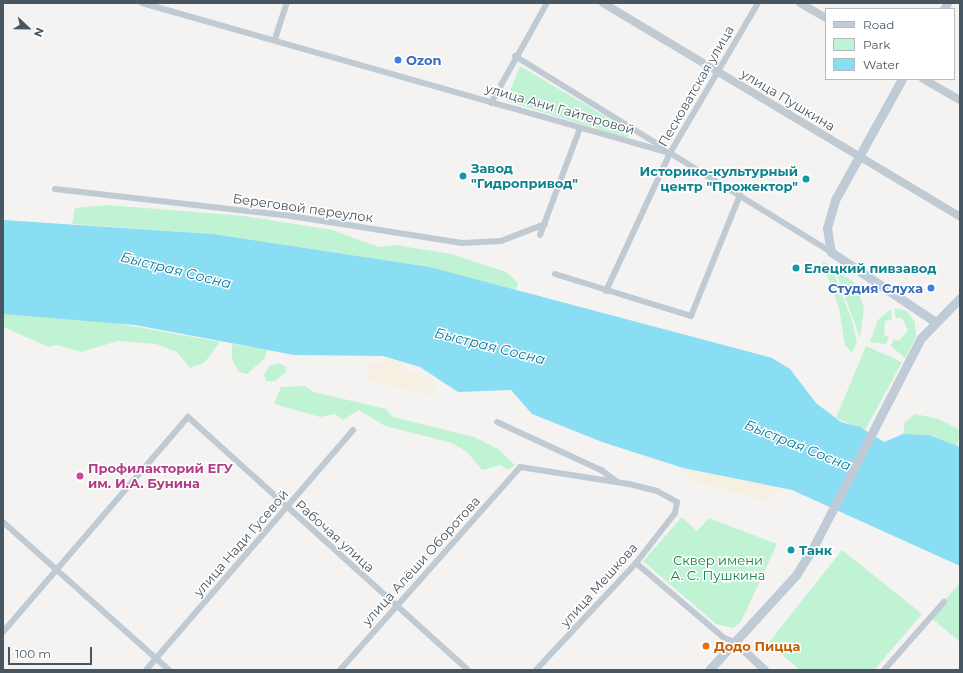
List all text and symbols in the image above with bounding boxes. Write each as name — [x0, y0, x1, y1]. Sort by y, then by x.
north arrow — [8, 8, 48, 48]
legend — [825, 8, 955, 80]
text: Road — [863, 17, 894, 32]
street label: Песковатская улица — [655, 23, 737, 149]
text: N — [31, 26, 47, 39]
text: Park — [863, 37, 890, 52]
place label: Ozon — [406, 52, 441, 68]
marker: Ozon — [393, 55, 403, 65]
text: Water — [863, 57, 899, 72]
street label: улица Пушкина — [738, 66, 838, 134]
street label: улица Ани Гайтеровой — [484, 80, 636, 138]
place label: Завод "Гидропривод" — [471, 161, 578, 192]
place label: Историко-культурный центр "Прожектор" — [640, 164, 798, 195]
marker: Завод "Гидропривод" — [458, 171, 468, 181]
marker: Историко-культурный центр "Прожектор" — [801, 174, 811, 184]
street label: Береговой переулок — [232, 190, 374, 226]
water label: Быстрая Сосна — [119, 248, 233, 292]
place label: Елецкий пивзавод — [804, 260, 936, 276]
marker: Елецкий пивзавод — [791, 263, 801, 273]
place label: Студия Слуха — [828, 280, 923, 296]
marker: Студия Слуха — [926, 283, 936, 293]
water label: Быстрая Сосна — [433, 324, 547, 368]
water label: Быстрая Сосна — [742, 416, 854, 474]
place label: Профилакторий ЕГУ им. И.А. Бунина — [88, 461, 233, 492]
marker: Профилакторий ЕГУ им. И.А. Бунина — [75, 471, 85, 481]
street label: улица Нади Гусевой — [190, 486, 292, 600]
street label: улица Алёши Оборотова — [359, 493, 483, 629]
street label: Рабочая улица — [292, 497, 378, 575]
street label: улица Мешкова — [557, 540, 641, 630]
place label: Танк — [799, 542, 832, 558]
marker: Танк — [786, 545, 796, 555]
park label: Сквер имени А. С. Пушкина — [671, 553, 765, 584]
place label: Додо Пицца — [714, 638, 800, 654]
scale bar — [10, 639, 94, 665]
marker: Додо Пицца — [701, 641, 711, 651]
text: 100 m — [15, 646, 51, 661]

